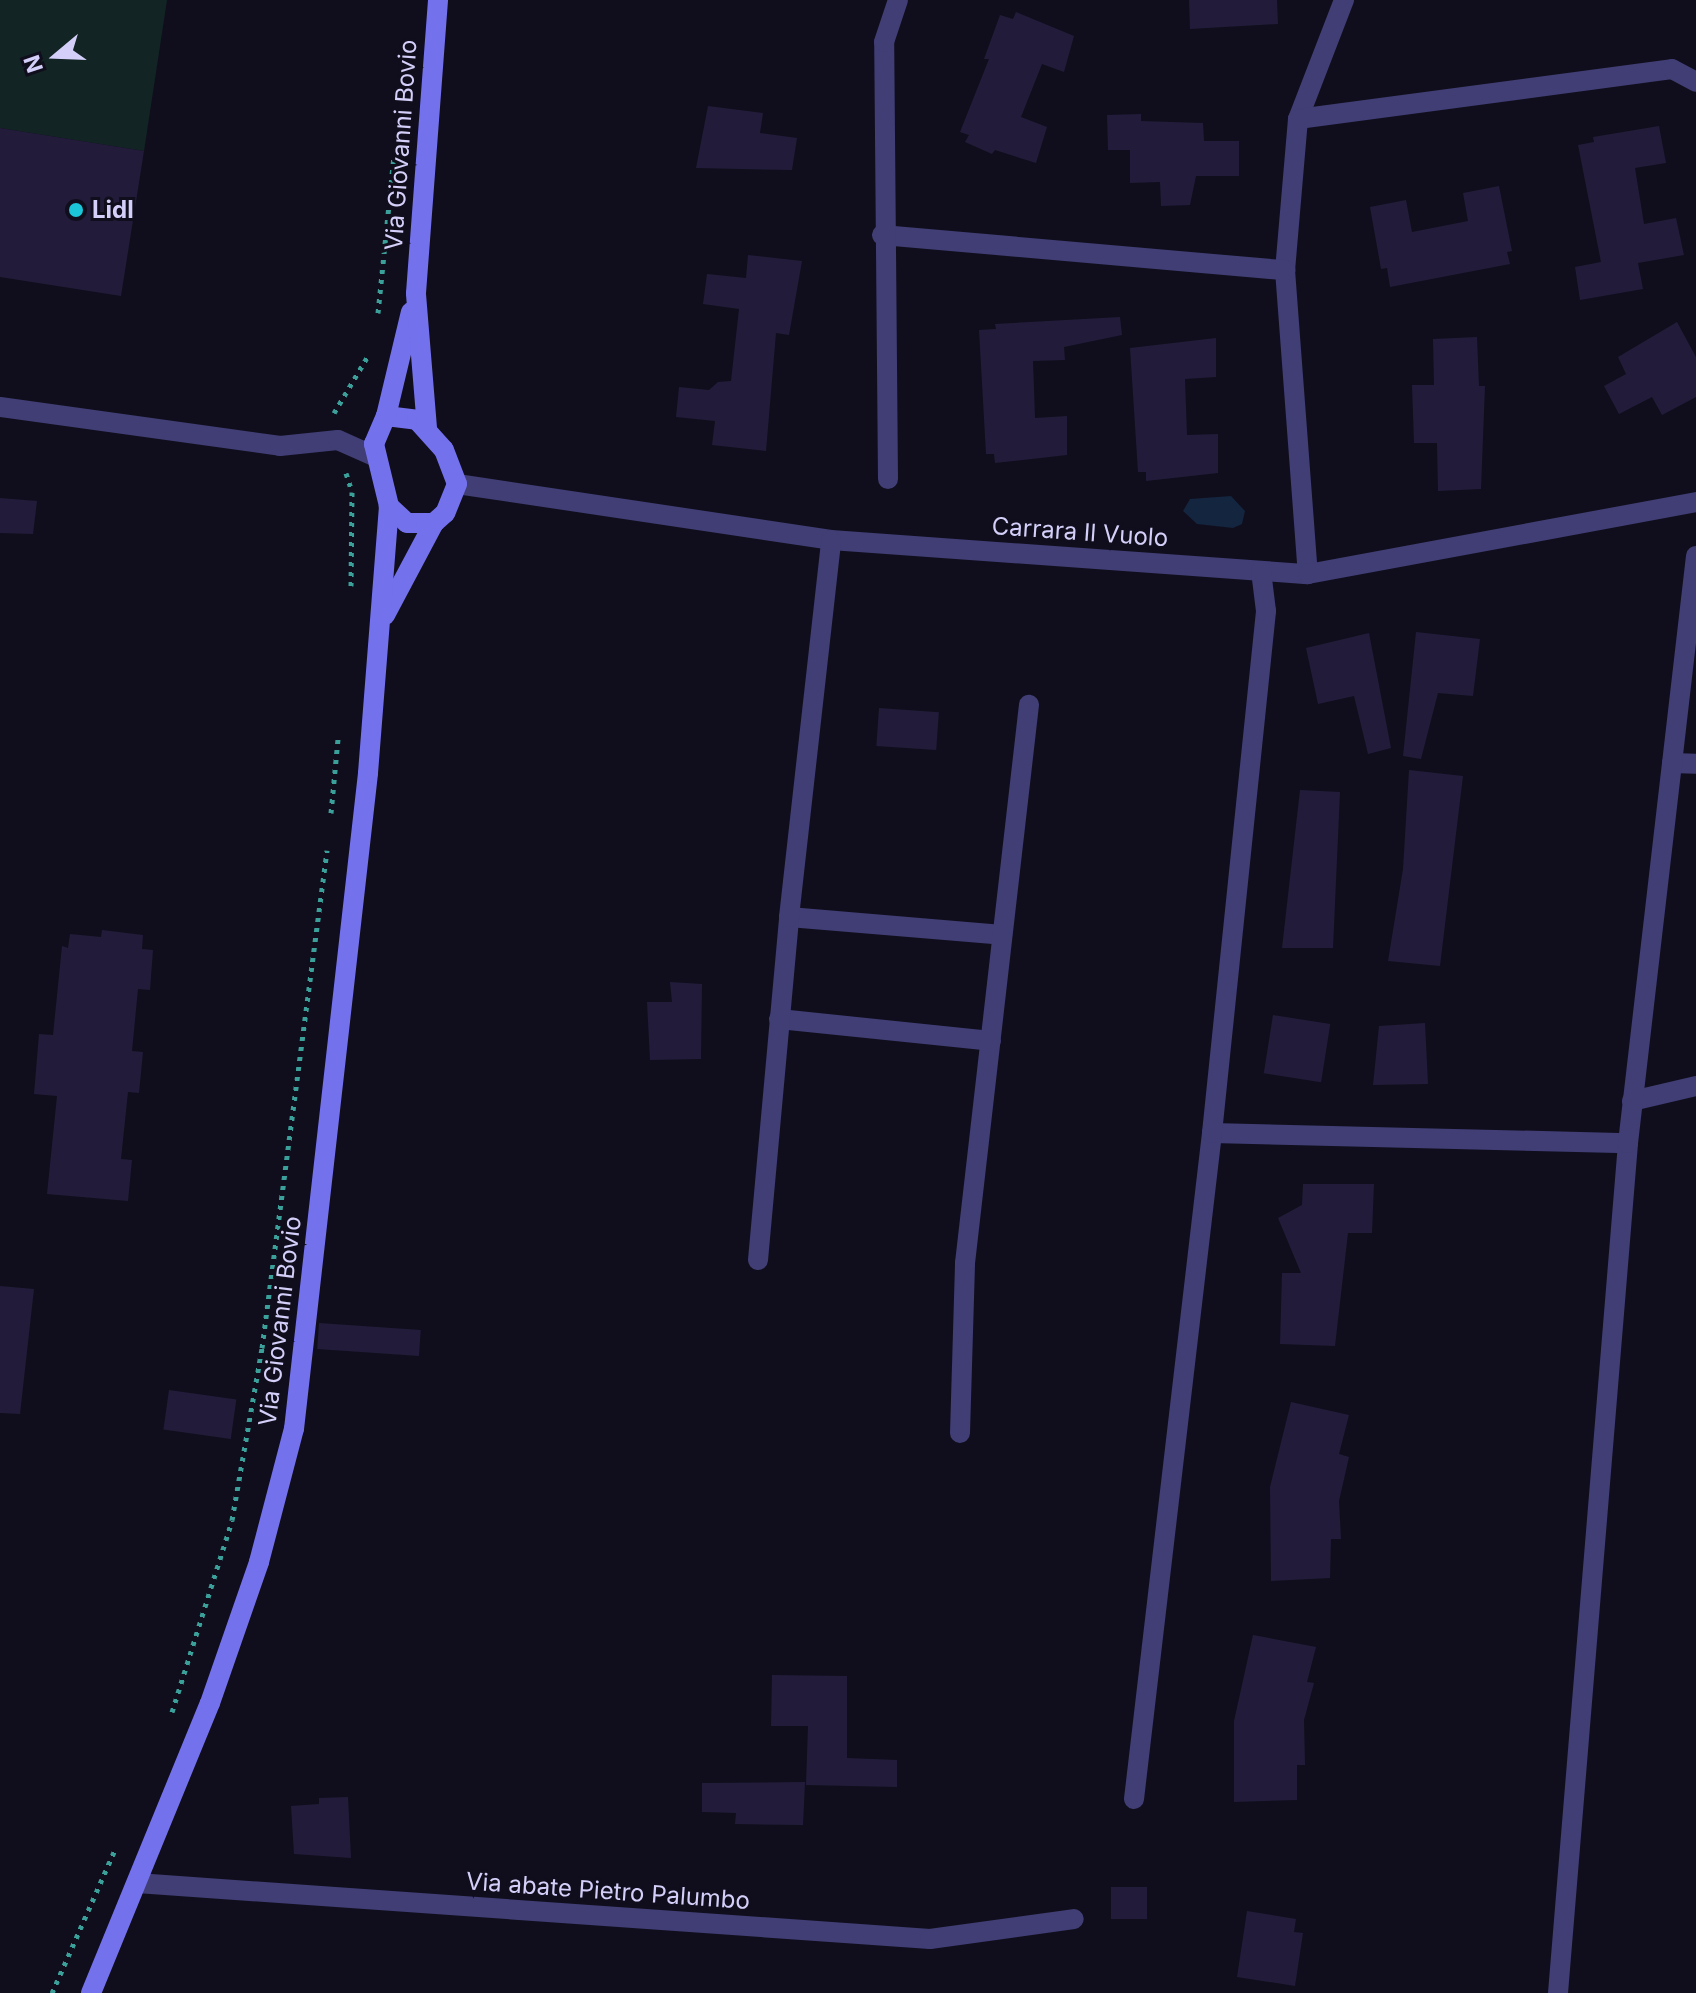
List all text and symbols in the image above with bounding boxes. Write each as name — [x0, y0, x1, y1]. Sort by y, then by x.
north arrow — [16, 16, 96, 96]
street label: Via Giovanni Bovio — [379, 39, 423, 251]
text: N — [18, 52, 48, 76]
place label: Lidl — [92, 196, 134, 224]
marker: Lidl — [67, 201, 85, 219]
street label: Carrara Il Vuolo — [991, 511, 1169, 553]
street label: Via Giovanni Bovio — [253, 1214, 307, 1428]
street label: Via abate Pietro Palumbo — [465, 1867, 751, 1915]

